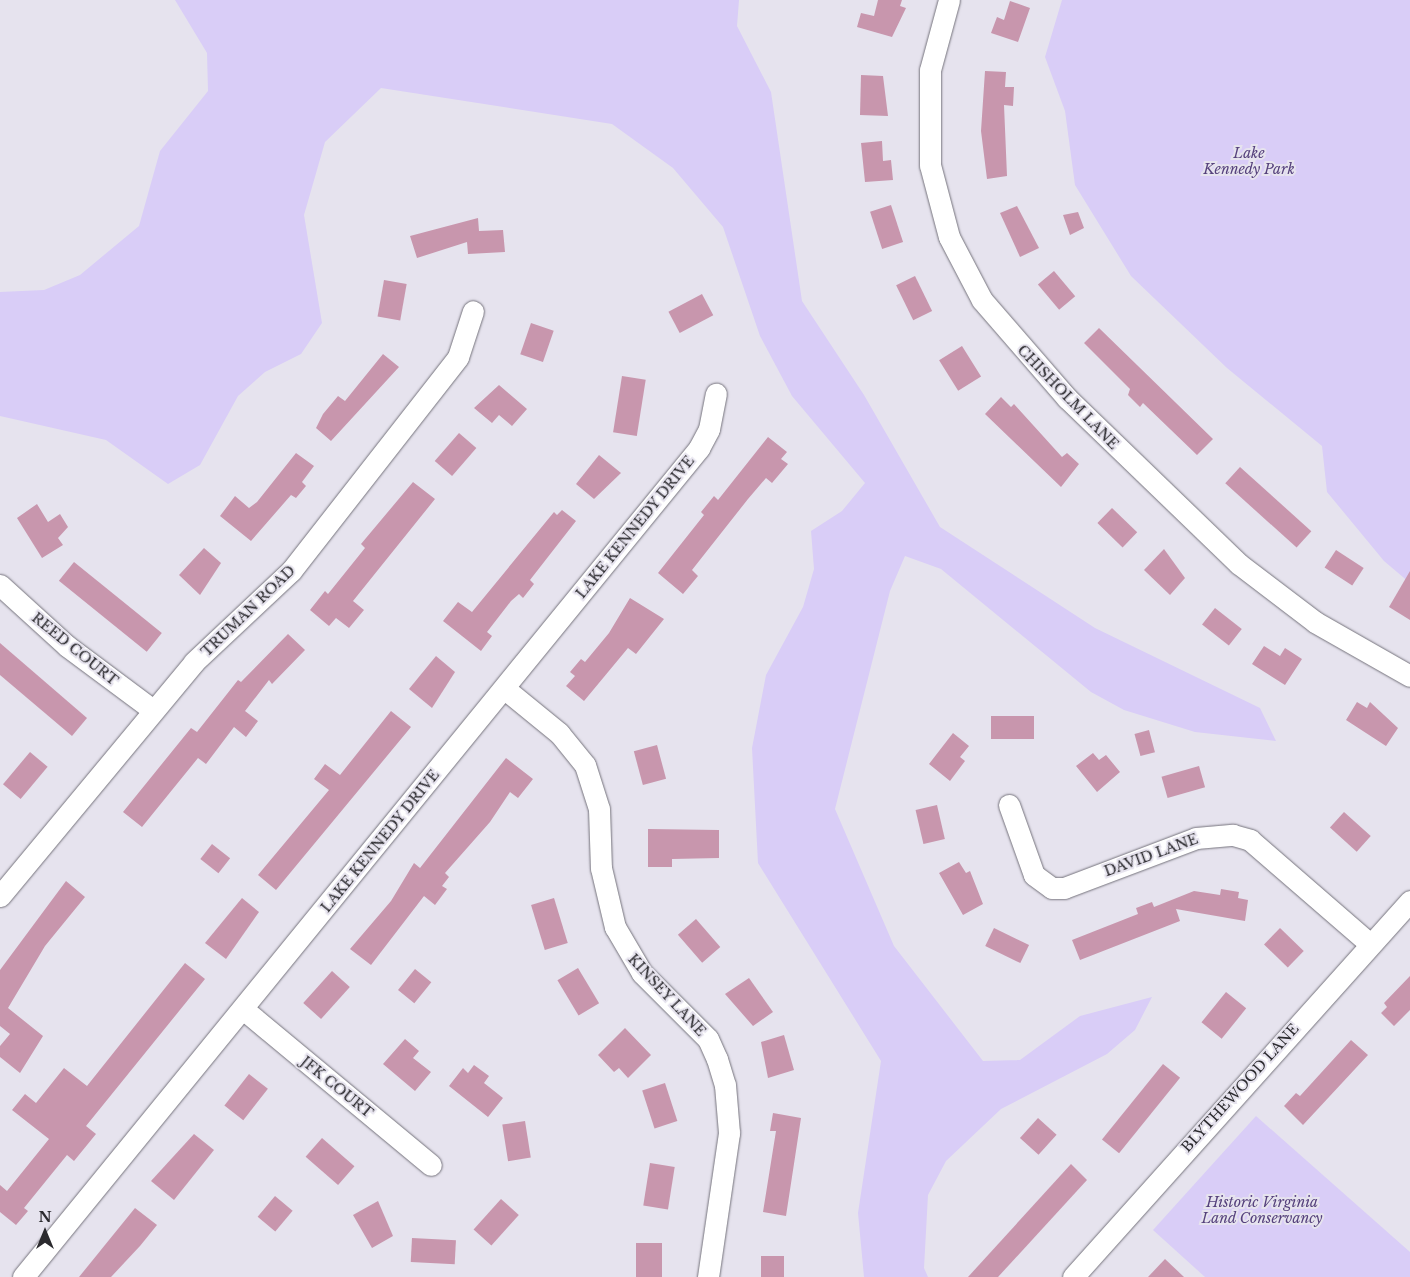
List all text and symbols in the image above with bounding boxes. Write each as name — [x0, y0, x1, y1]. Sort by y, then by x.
park label: Lake Kennedy Park — [1203, 145, 1295, 178]
street label: CHISHOLM LANE — [1014, 342, 1122, 452]
street label: LAKE KENNEDY DRIVE — [572, 452, 698, 602]
street label: TRUMAN ROAD — [198, 562, 298, 660]
street label: REED COURT — [29, 609, 121, 689]
street label: LAKE KENNEDY DRIVE — [317, 766, 443, 916]
street label: DAVID LANE — [1102, 830, 1200, 880]
street label: KINSEY LANE — [625, 950, 709, 1040]
street label: BLYTHEWOOD LANE — [1178, 1020, 1302, 1156]
street label: JFK COURT — [297, 1053, 377, 1121]
park label: Historic Virginia Land Conservancy — [1201, 1194, 1323, 1226]
north arrow — [20, 1207, 70, 1257]
text: N — [38, 1208, 52, 1226]

